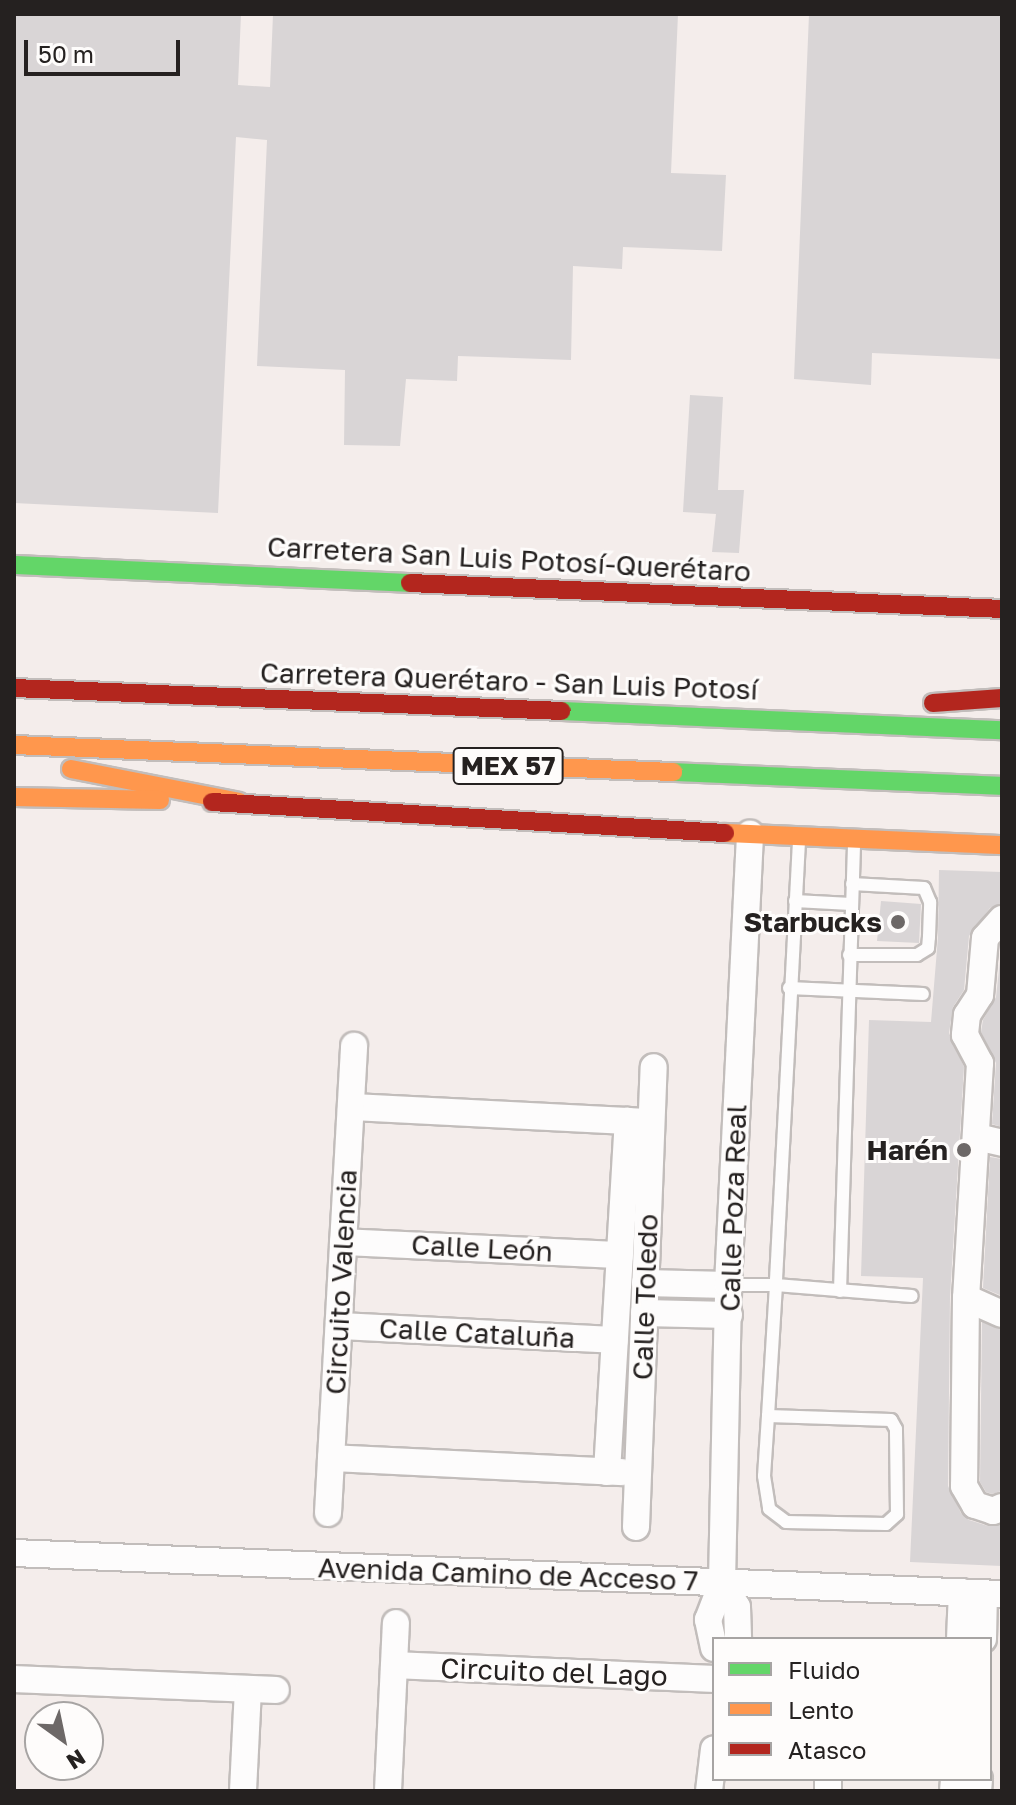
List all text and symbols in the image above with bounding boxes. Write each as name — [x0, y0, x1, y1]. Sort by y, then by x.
scale bar — [28, 24, 184, 74]
text: 50 m — [38, 39, 94, 68]
street label: Carretera San Luis Potosí-Querétaro — [266, 530, 752, 588]
street label: Carretera Querétaro - San Luis Potosí — [259, 656, 759, 706]
road number: MEX 57 — [452, 744, 564, 788]
place label: Starbucks — [743, 905, 882, 939]
marker: Starbucks — [889, 913, 907, 931]
street label: Calle Poza Real — [713, 1104, 753, 1312]
place label: Harén — [867, 1133, 948, 1167]
marker: Harén — [955, 1141, 973, 1159]
street label: Circuito Valencia — [318, 1169, 364, 1395]
street label: Calle Toledo — [625, 1213, 665, 1381]
street label: Calle León — [410, 1228, 554, 1268]
street label: Calle Cataluña — [378, 1311, 576, 1355]
street label: Avenida Camino de Acceso 7 — [317, 1551, 699, 1597]
legend — [712, 1637, 992, 1781]
street label: Circuito del Lago — [440, 1651, 668, 1693]
text: Fluido — [788, 1655, 860, 1684]
text: Lento — [788, 1695, 854, 1724]
north arrow — [24, 1701, 104, 1781]
text: Atasco — [788, 1735, 866, 1764]
text: N — [62, 1744, 91, 1776]

